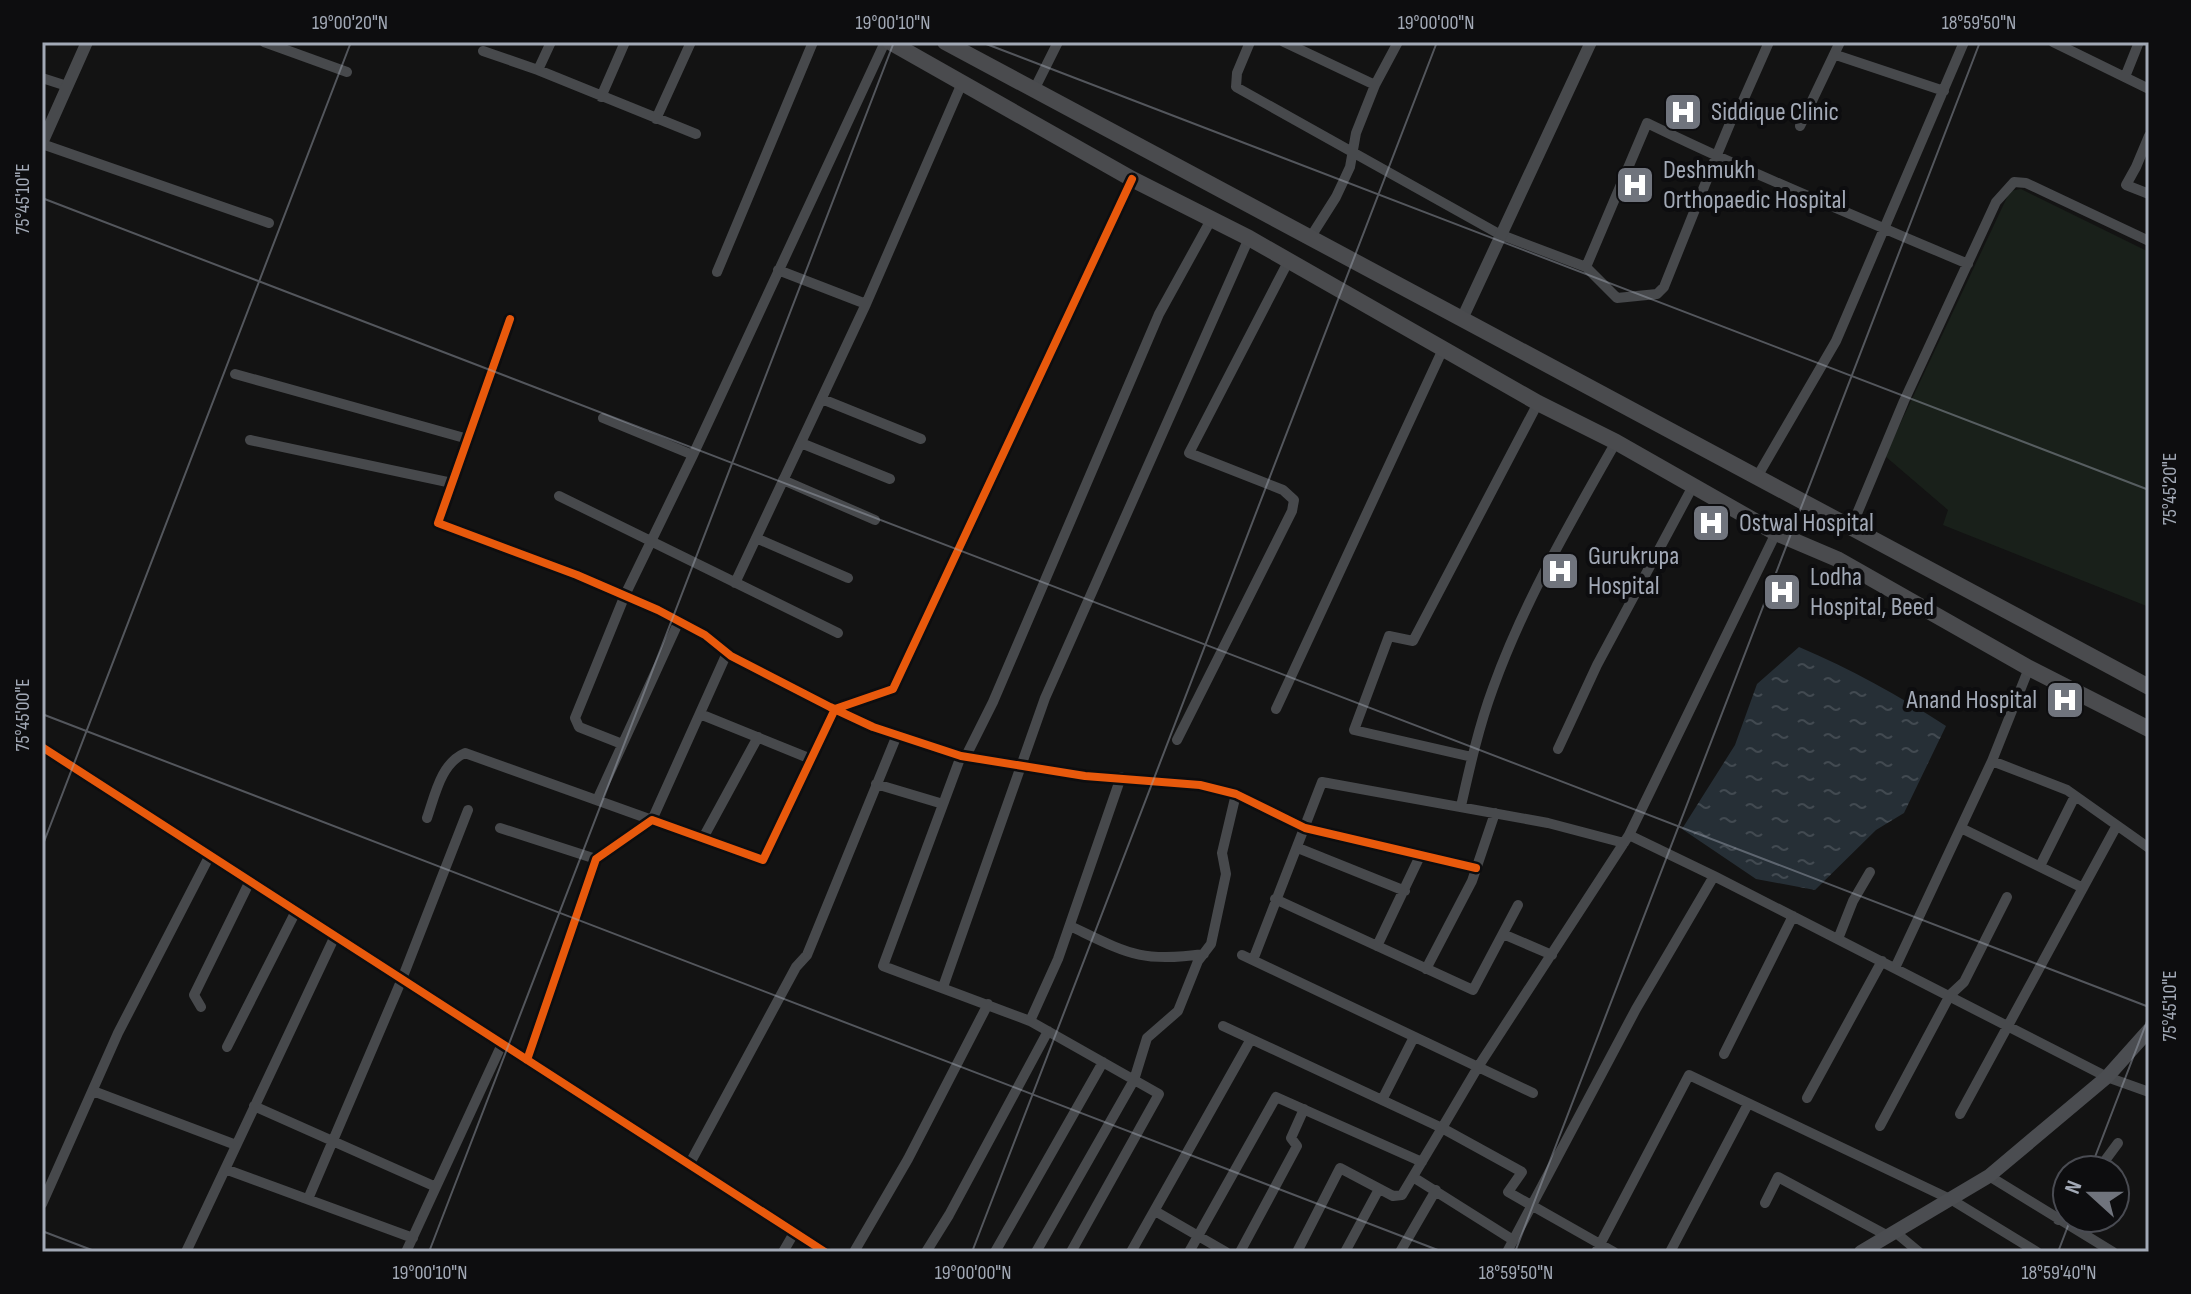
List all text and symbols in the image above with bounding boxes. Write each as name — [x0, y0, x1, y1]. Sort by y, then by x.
text: 19°00'20"N — [312, 11, 388, 35]
text: 19°00'10"N — [856, 11, 930, 35]
text: 19°00'00"N — [1398, 11, 1474, 35]
text: 18°59'50"N — [1942, 11, 2016, 35]
hospital icon: Siddique Clinic — [1662, 91, 1704, 133]
place label: Siddique Clinic — [1711, 97, 1839, 128]
place label: Deshmukh Orthopaedic Hospital — [1663, 155, 1846, 216]
text: 75°45'10"E — [11, 163, 35, 235]
hospital icon: Deshmukh Orthopaedic Hospital — [1614, 164, 1656, 206]
text: 75°45'20"E — [2158, 453, 2182, 525]
hospital icon: Ostwal Hospital — [1690, 502, 1732, 544]
place label: Ostwal Hospital — [1739, 508, 1874, 539]
place label: Gurukrupa Hospital — [1588, 541, 1679, 602]
hospital icon: Gurukrupa Hospital — [1539, 550, 1581, 592]
place label: Lodha Hospital, Beed — [1810, 562, 1934, 623]
hospital icon: Lodha Hospital, Beed — [1761, 571, 1803, 613]
text: 75°45'00"E — [11, 678, 35, 752]
hospital icon: Anand Hospital — [2044, 679, 2086, 721]
place label: Anand Hospital — [1906, 685, 2037, 716]
text: 75°45'10"E — [2158, 970, 2182, 1042]
north arrow — [2051, 1154, 2131, 1234]
text: N — [2059, 1177, 2088, 1198]
text: 19°00'10"N — [393, 1261, 467, 1285]
text: 19°00'00"N — [935, 1261, 1011, 1285]
text: 18°59'50"N — [1479, 1261, 1553, 1285]
text: 18°59'40"N — [2022, 1261, 2096, 1285]

